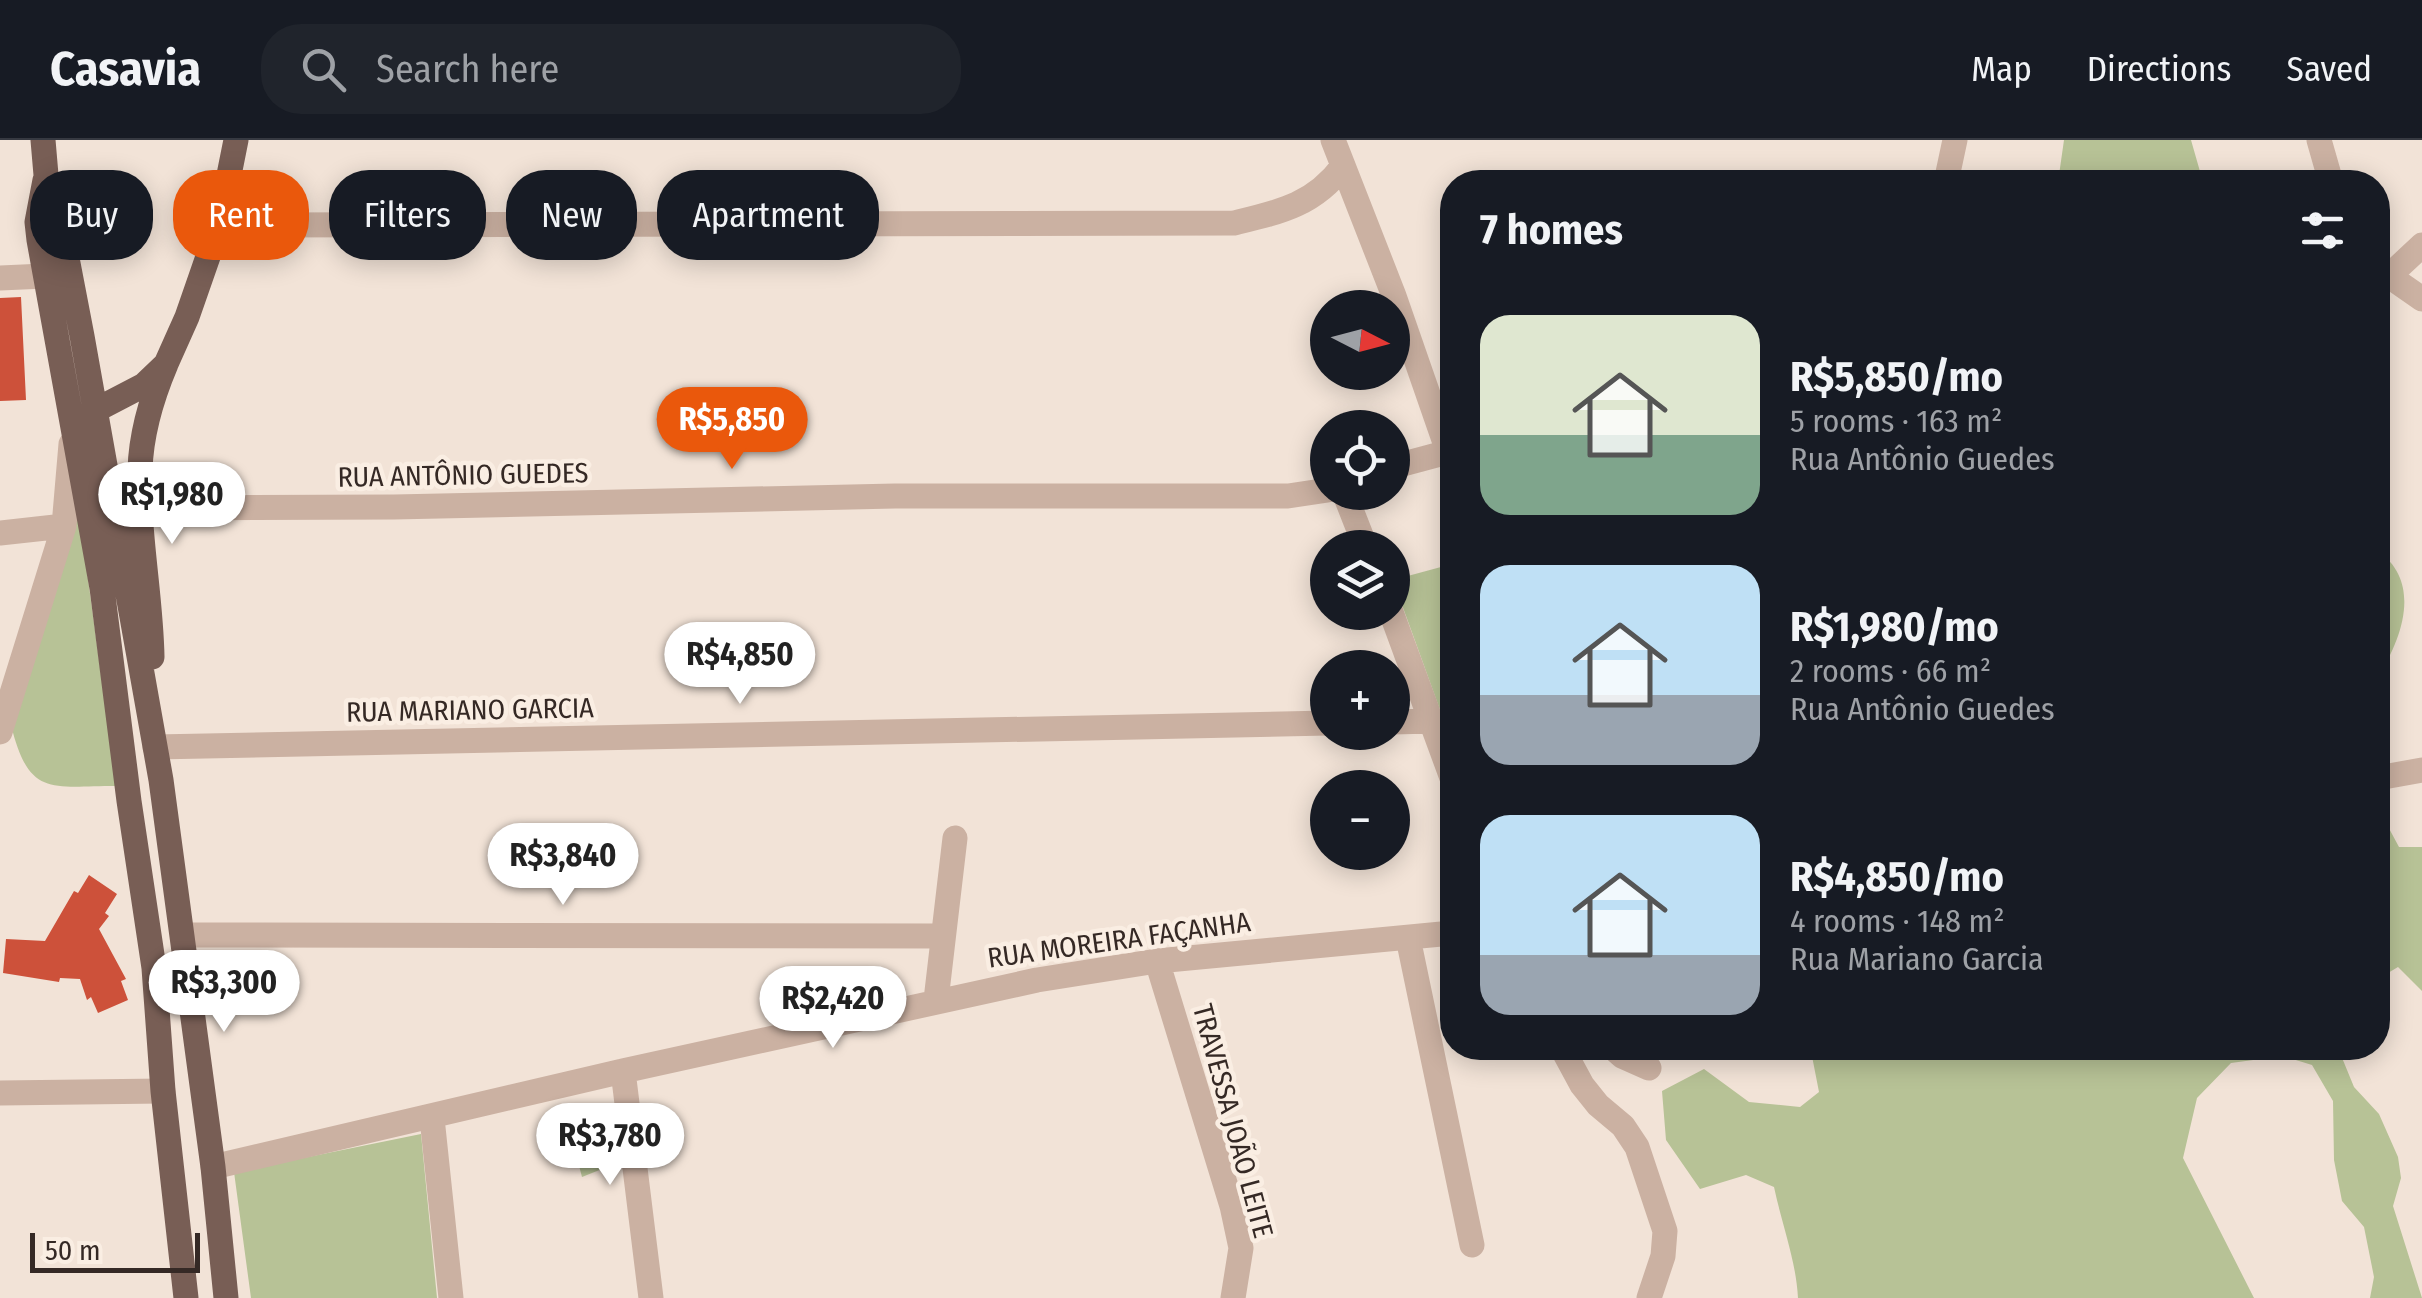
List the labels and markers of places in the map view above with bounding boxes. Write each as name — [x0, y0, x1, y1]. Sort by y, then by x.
pin: R$5,850 — [640, 387, 824, 472]
pin: R$1,980 — [80, 462, 264, 547]
pin: R$4,850 — [648, 622, 832, 707]
pin: R$3,840 — [471, 823, 655, 908]
pin: R$3,300 — [132, 950, 316, 1035]
pin: R$2,420 — [741, 966, 925, 1051]
pin: R$3,780 — [518, 1103, 702, 1188]

